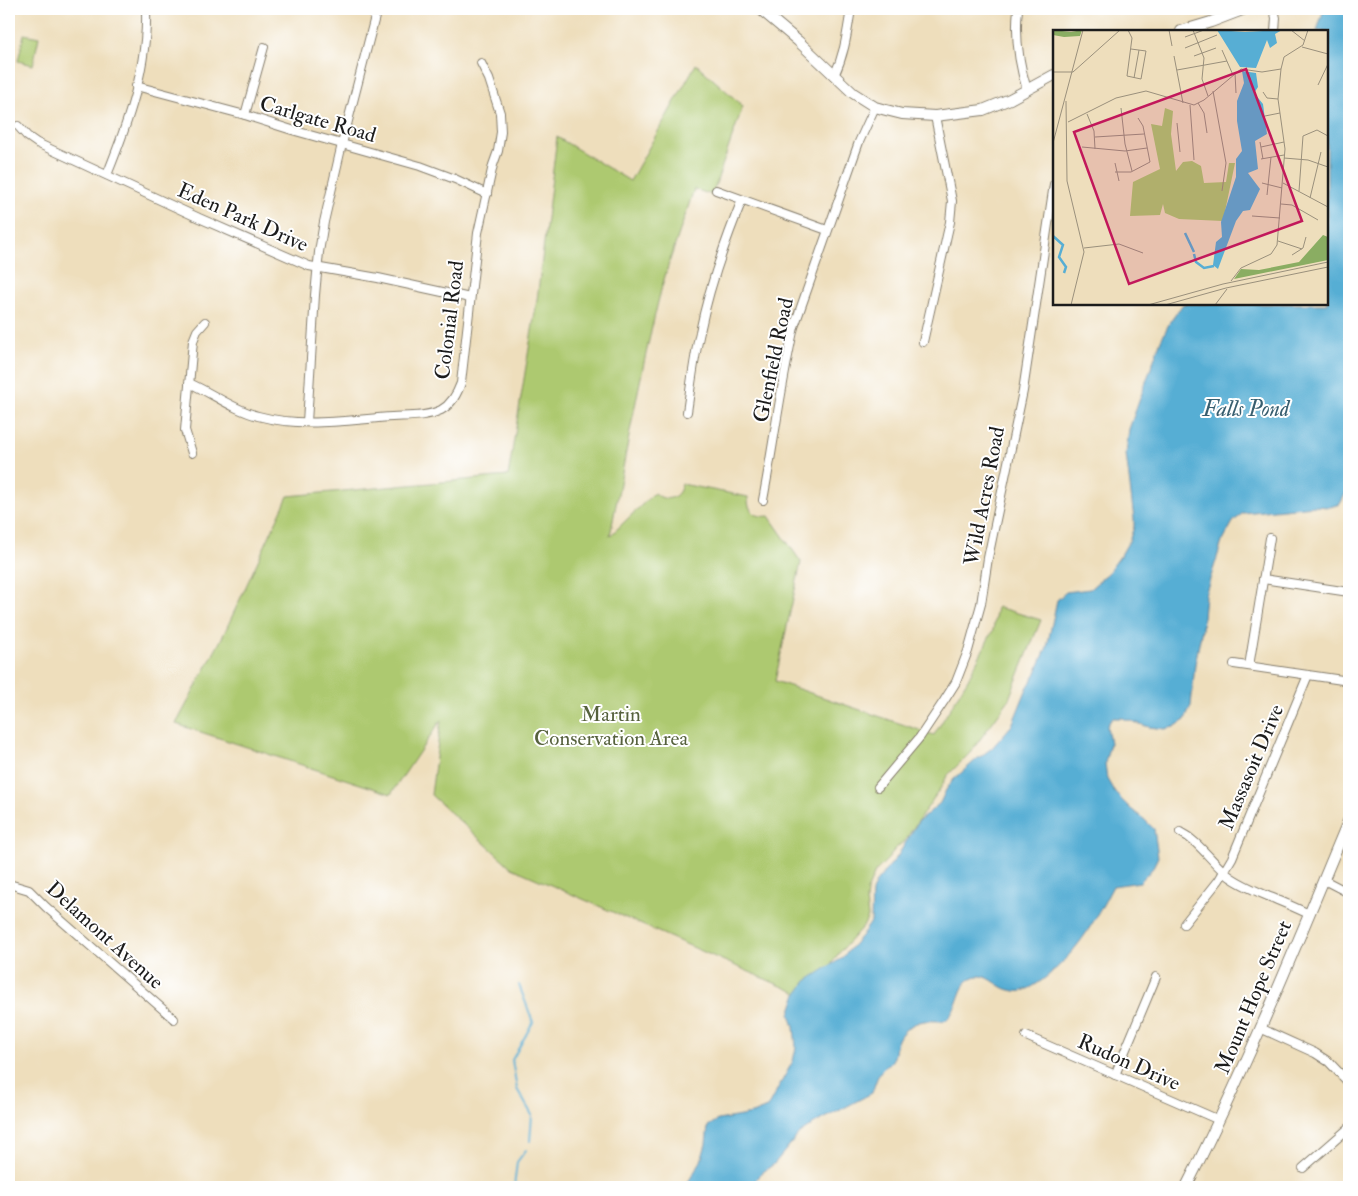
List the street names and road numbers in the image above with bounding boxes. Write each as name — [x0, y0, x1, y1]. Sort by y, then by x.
street label: Carlgate Road — [257, 90, 380, 149]
street label: Eden Park Drive — [173, 177, 313, 258]
street label: Colonial Road — [429, 258, 470, 381]
street label: Glenfield Road — [747, 295, 800, 425]
street label: Wild Acres Road — [958, 424, 1011, 569]
street label: Massasoit Drive — [1213, 700, 1290, 834]
street label: Delamont Avenue — [40, 876, 169, 995]
street label: Mount Hope Street — [1209, 916, 1298, 1078]
street label: Rudon Drive — [1073, 1028, 1184, 1097]

